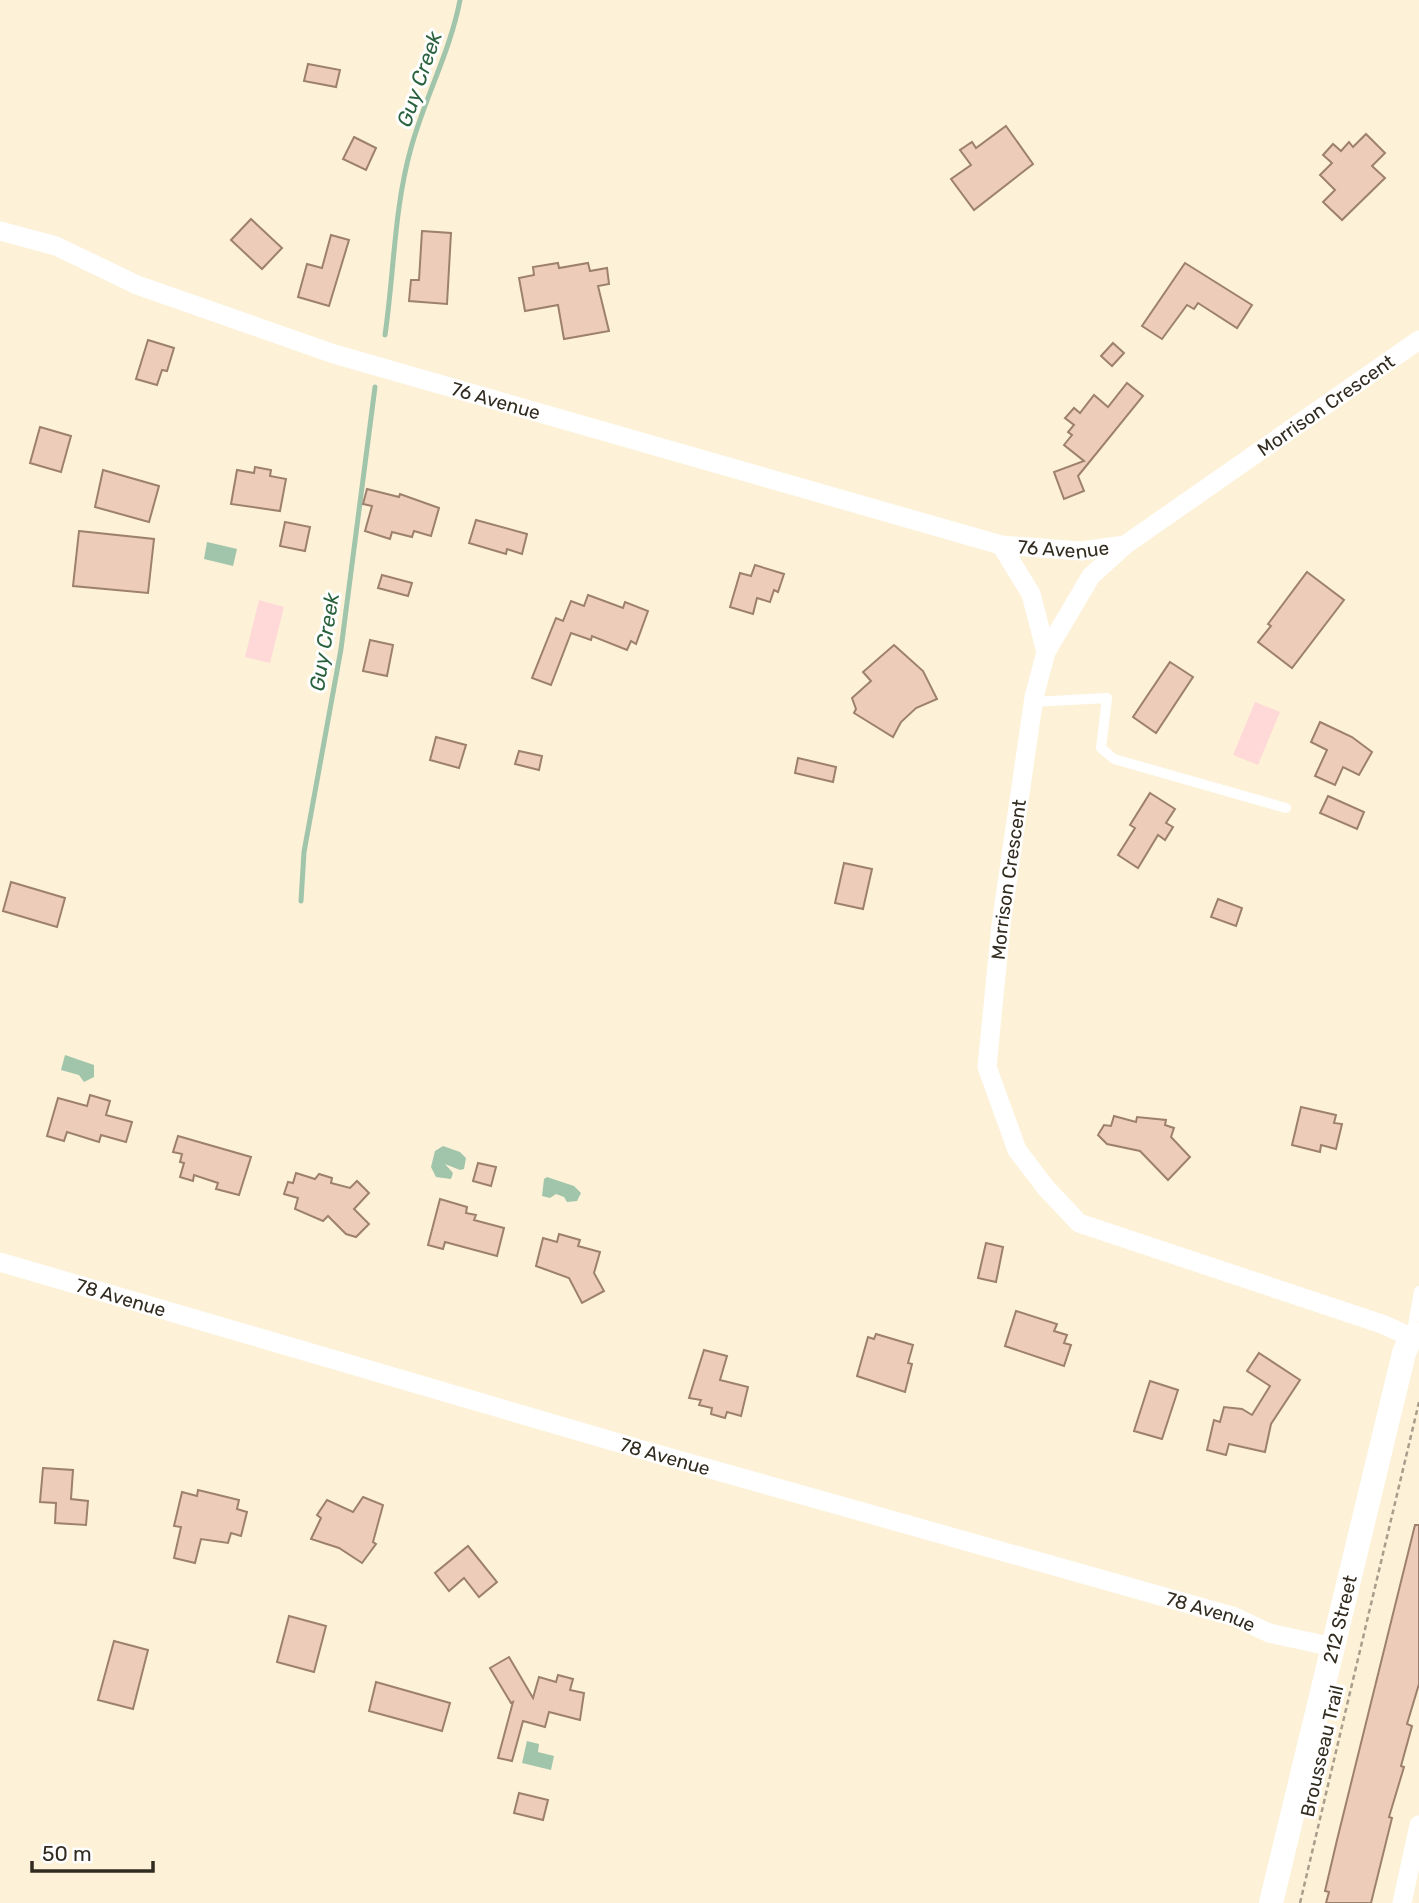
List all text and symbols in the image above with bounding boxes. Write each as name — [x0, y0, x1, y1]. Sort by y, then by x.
water label: Guy Creek — [391, 27, 447, 130]
street label: Morrison Crescent — [1253, 349, 1399, 461]
street label: 76 Avenue — [449, 377, 543, 424]
street label: 76 Avenue — [1017, 535, 1110, 563]
water label: Guy Creek — [304, 590, 344, 693]
street label: Morrison Crescent — [986, 797, 1031, 961]
street label: 78 Avenue — [73, 1273, 169, 1321]
street label: 78 Avenue — [617, 1432, 713, 1480]
street label: 212 Street — [1318, 1572, 1362, 1666]
street label: 78 Avenue — [1163, 1587, 1259, 1636]
street label: Brousseau Trail — [1296, 1683, 1348, 1819]
scale bar — [32, 1829, 152, 1873]
text: 50 m — [42, 1841, 92, 1866]

